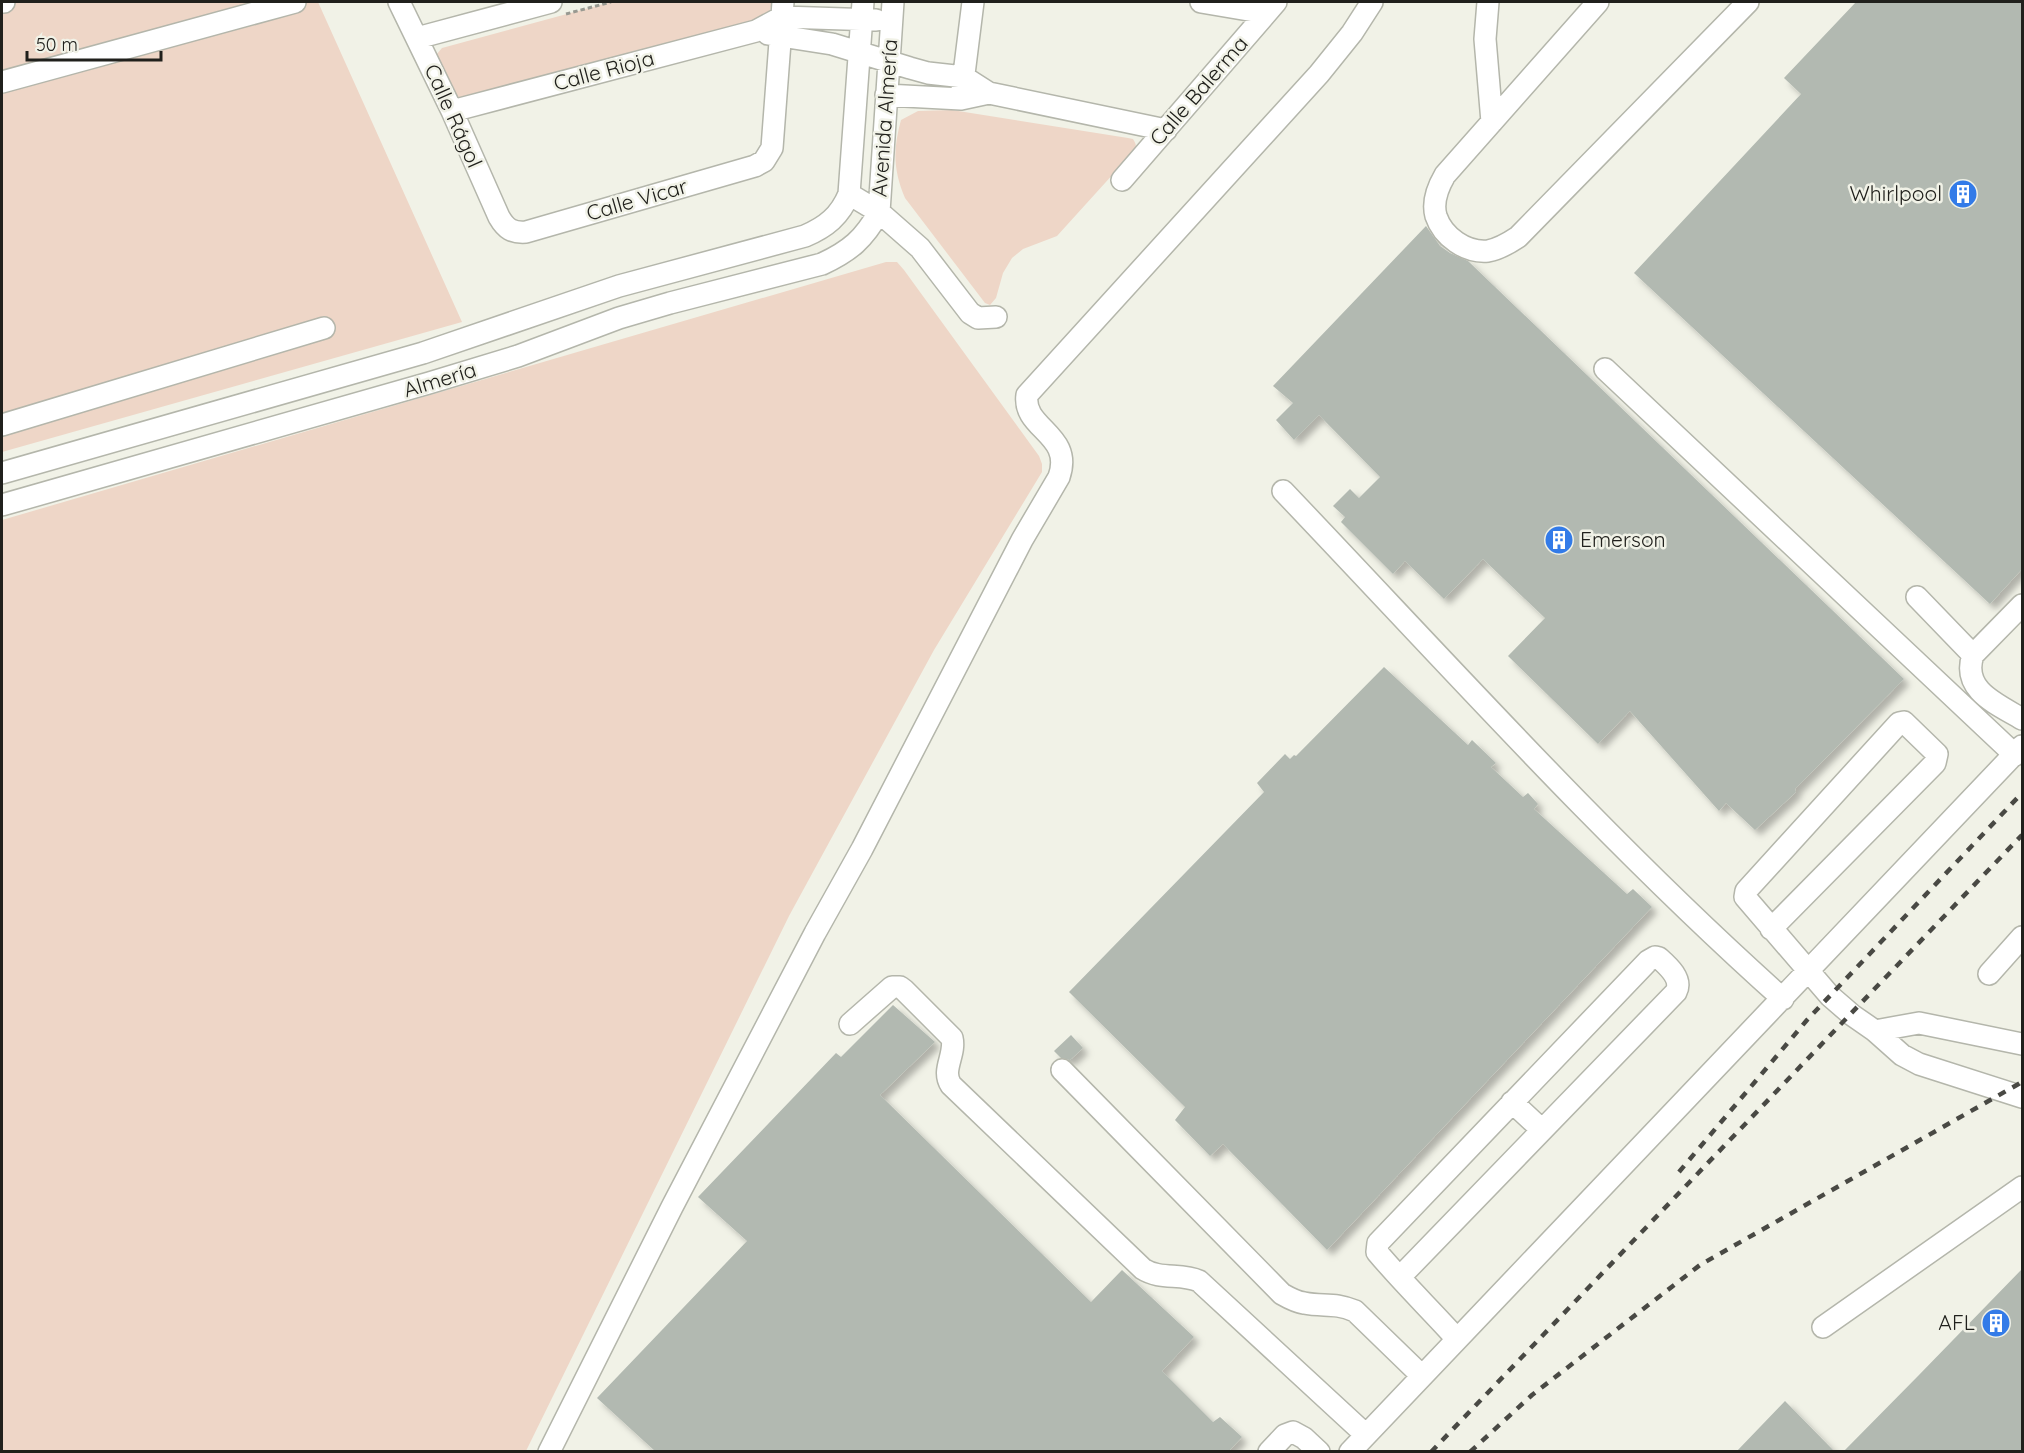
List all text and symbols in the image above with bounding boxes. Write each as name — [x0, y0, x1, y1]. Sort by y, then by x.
scale bar — [27, 24, 160, 62]
street label: Calle Balerma — [1144, 30, 1253, 150]
text: 50 m — [36, 33, 78, 56]
street label: Avenida Almería — [866, 38, 902, 198]
street label: Calle Rioja — [551, 44, 657, 96]
street label: Calle Rágol — [420, 60, 488, 171]
street label: Calle Vicar — [583, 172, 690, 226]
building icon: Whirlpool — [1947, 178, 1979, 210]
place label: Whirlpool — [1849, 180, 1942, 206]
street label: Almería — [400, 356, 479, 402]
building icon: Emerson — [1543, 524, 1575, 556]
place label: Emerson — [1580, 526, 1666, 552]
building icon: AFL — [1980, 1307, 2012, 1339]
place label: AFL — [1938, 1309, 1975, 1335]

